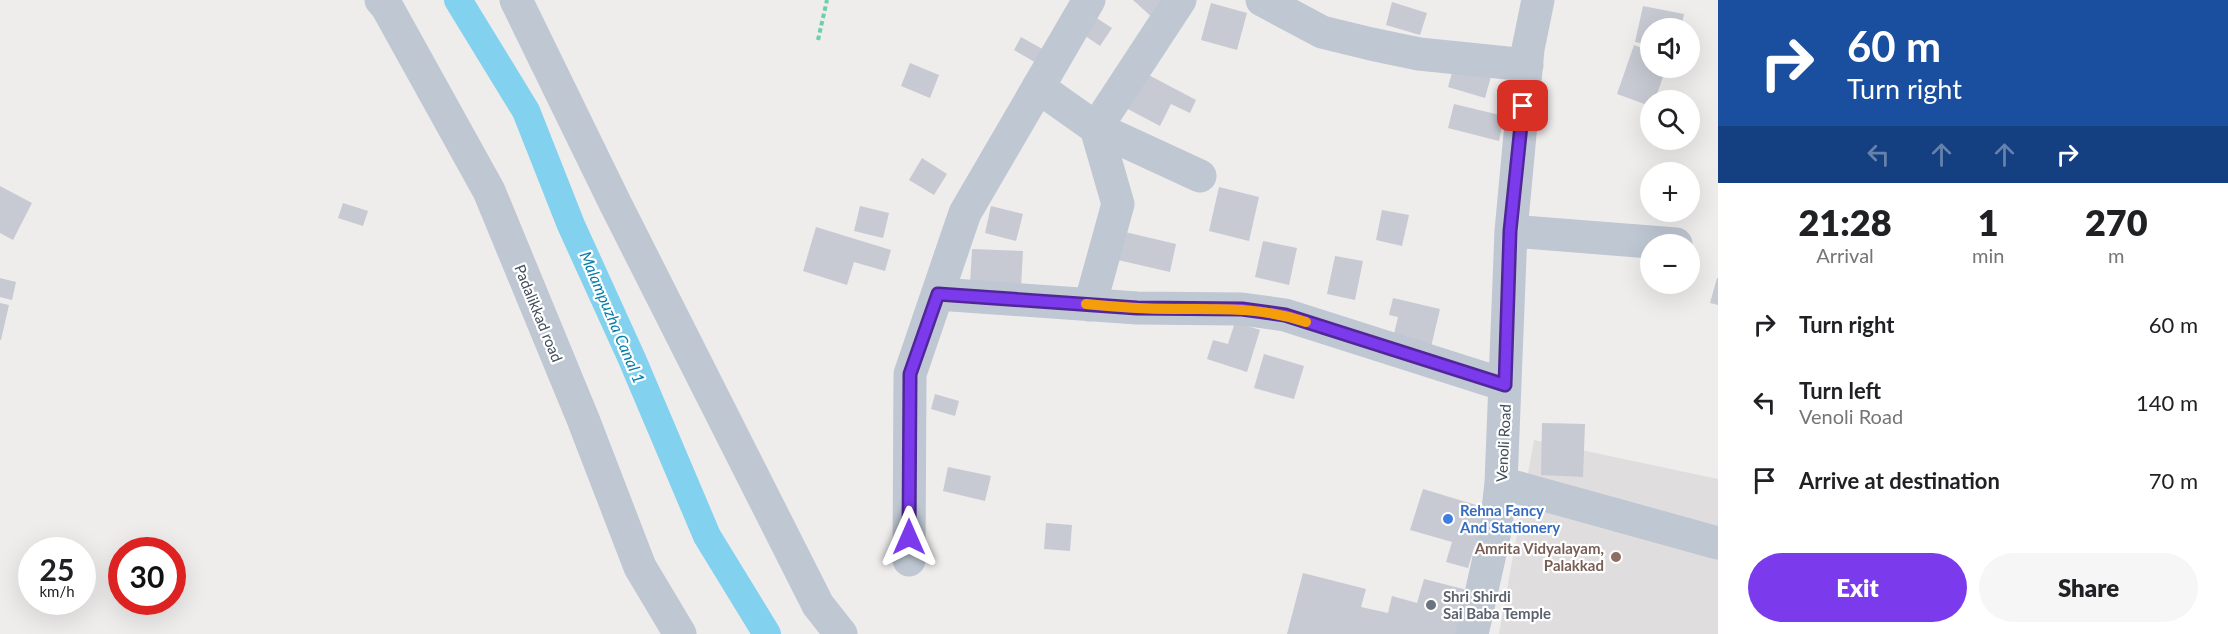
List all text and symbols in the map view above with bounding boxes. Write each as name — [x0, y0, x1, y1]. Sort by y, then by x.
map controls — [1640, 18, 1700, 294]
button: sound — [1640, 18, 1700, 78]
text: 60 m — [1847, 21, 1941, 71]
icon: right — [1748, 24, 1826, 102]
text: Turn right — [1847, 72, 1962, 105]
pin — [1497, 80, 1548, 131]
icon: arrive — [1506, 89, 1539, 122]
button: search — [1640, 90, 1700, 150]
icon: left — [1862, 138, 1895, 171]
icon: ahead — [1925, 138, 1958, 171]
icon: ahead — [1988, 138, 2021, 171]
icon: right — [2051, 138, 2084, 171]
button: + — [1640, 162, 1700, 222]
text: 21:28 — [1798, 200, 1892, 244]
text: 1 — [1978, 200, 1999, 244]
text: 270 — [2085, 200, 2148, 244]
button: − — [1640, 234, 1700, 294]
text: Arrival — [1816, 243, 1874, 267]
text: min — [1972, 243, 2004, 267]
text: m — [2108, 243, 2124, 267]
water label: Malampuzha Canal 1 — [577, 248, 649, 386]
street label: Padalikkad road — [511, 262, 567, 364]
icon: right — [1748, 308, 1781, 341]
text: Turn right — [1799, 311, 1894, 338]
text: 60 m — [2149, 311, 2198, 338]
text: Turn left — [1799, 377, 1881, 404]
icon: left — [1748, 386, 1781, 419]
text: 140 m — [2136, 389, 2198, 416]
street label: Venoli Road — [1492, 404, 1514, 482]
text: Venoli Road — [1799, 404, 1903, 428]
icon: arrive — [1748, 464, 1781, 497]
text: Arrive at destination — [1799, 467, 2000, 494]
text: 70 m — [2149, 467, 2198, 494]
place label: Rehna Fancy And Stationery — [1459, 501, 1560, 536]
position arrow — [877, 505, 941, 569]
marker: Rehna Fancy And Stationery — [1441, 512, 1455, 526]
speed limit sign: 30 — [108, 537, 186, 615]
place label: Amrita Vidyalayam, Palakkad — [1474, 539, 1604, 574]
marker: Amrita Vidyalayam, Palakkad — [1609, 550, 1623, 564]
text: 25 — [40, 551, 74, 587]
button: Exit — [1748, 553, 1967, 622]
button: Share — [1979, 553, 2198, 622]
text: km/h — [39, 582, 75, 600]
place label: Shri Shirdi Sai Baba Temple — [1443, 587, 1551, 622]
marker: Shri Shirdi Sai Baba Temple — [1424, 598, 1438, 612]

